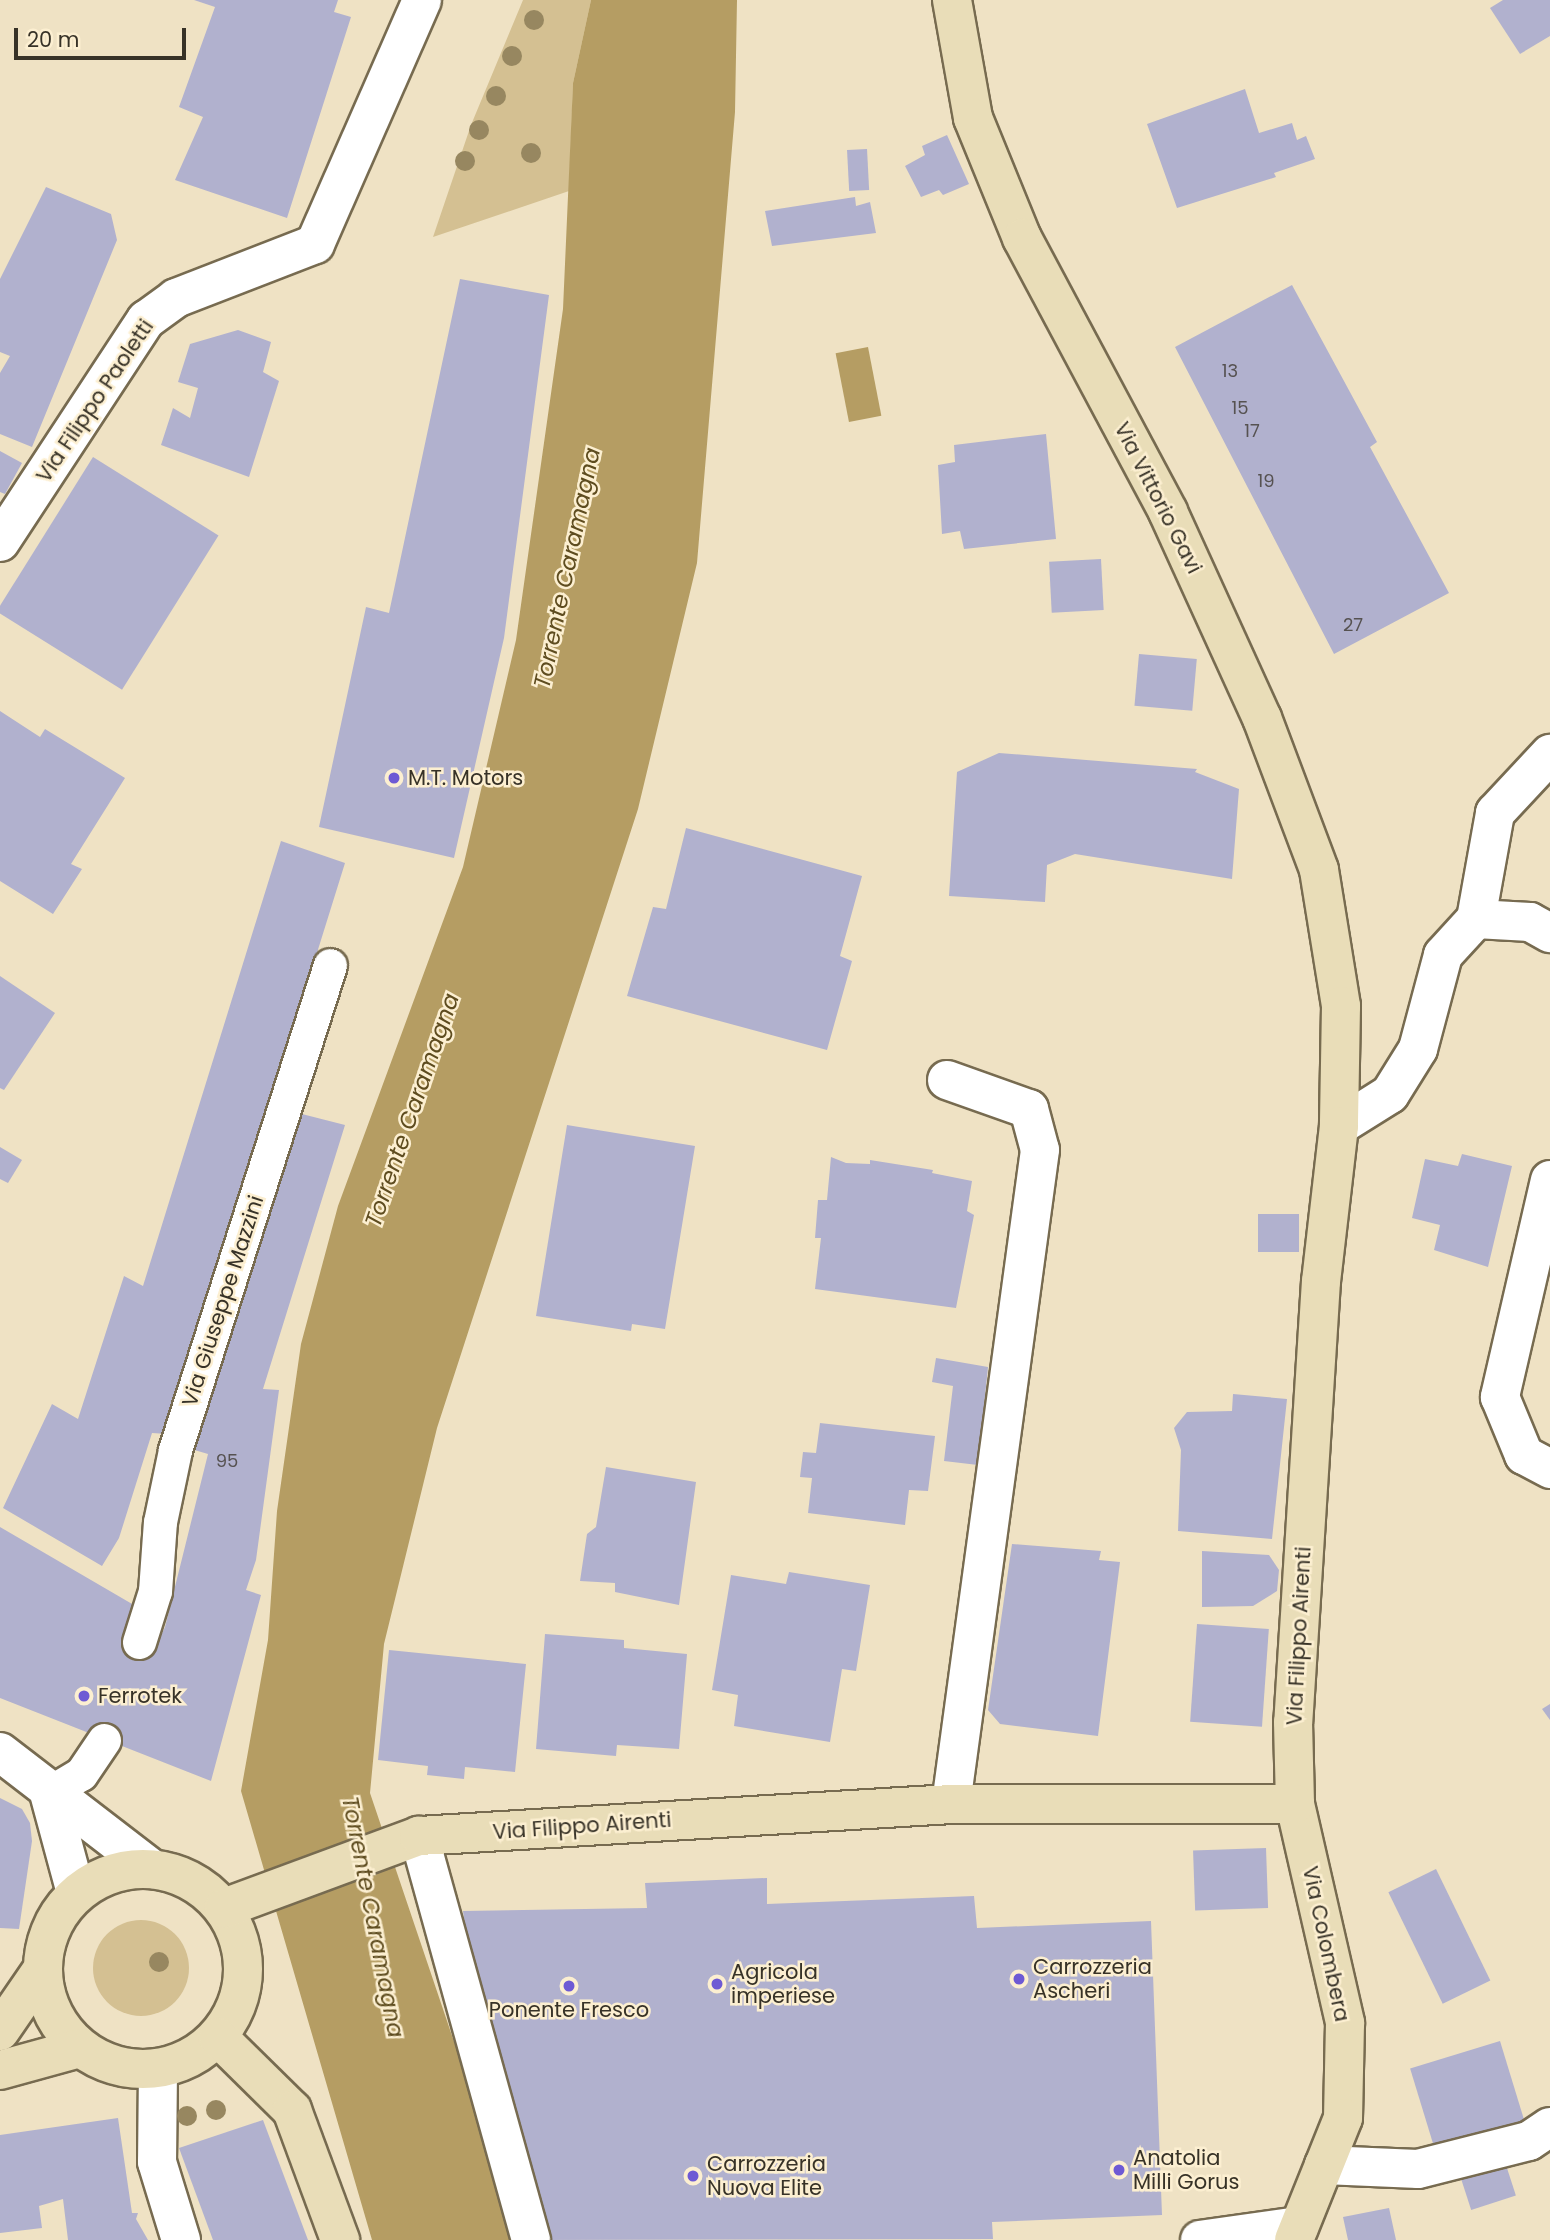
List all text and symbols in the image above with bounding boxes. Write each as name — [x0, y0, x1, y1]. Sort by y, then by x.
scale bar — [18, 14, 189, 58]
text: 20 m — [27, 25, 80, 54]
street label: Via Filippo Paoletti — [31, 315, 159, 487]
house number: 13 — [1222, 360, 1238, 382]
house number: 15 — [1231, 397, 1249, 419]
street label: Via Vittorio Gavi — [1109, 418, 1207, 578]
house number: 17 — [1244, 420, 1260, 442]
water label: Torrente Caramagna — [528, 445, 606, 691]
house number: 19 — [1257, 470, 1275, 492]
house number: 27 — [1343, 614, 1363, 636]
place label: M.T. Motors — [408, 765, 523, 791]
marker: M.T. Motors — [386, 770, 402, 786]
water label: Torrente Caramagna — [359, 990, 465, 1230]
street label: Via Giuseppe Mazzini — [177, 1192, 269, 1410]
house number: 95 — [216, 1450, 238, 1472]
street label: Via Filippo Airenti — [1282, 1546, 1316, 1726]
place label: Ferrotek — [98, 1683, 182, 1709]
marker: Ferrotek — [76, 1688, 92, 1704]
water label: Torrente Caramagna — [336, 1794, 410, 2040]
street label: Via Filippo Airenti — [492, 1807, 672, 1845]
street label: Via Colombera — [1297, 1864, 1355, 2024]
place label: Carrozzeria Ascheri — [1033, 1954, 1152, 2004]
place label: Agricola imperiese — [731, 1959, 835, 2009]
marker: Carrozzeria Ascheri — [1011, 1971, 1027, 1987]
marker: Agricola imperiese — [709, 1976, 725, 1992]
marker: Ponente Fresco — [561, 1978, 577, 1994]
place label: Ponente Fresco — [489, 1997, 649, 2023]
place label: Anatolia Milli Gorus — [1133, 2145, 1239, 2195]
place label: Carrozzeria Nuova Elite — [707, 2151, 826, 2201]
marker: Anatolia Milli Gorus — [1111, 2162, 1127, 2178]
marker: Carrozzeria Nuova Elite — [685, 2168, 701, 2184]

